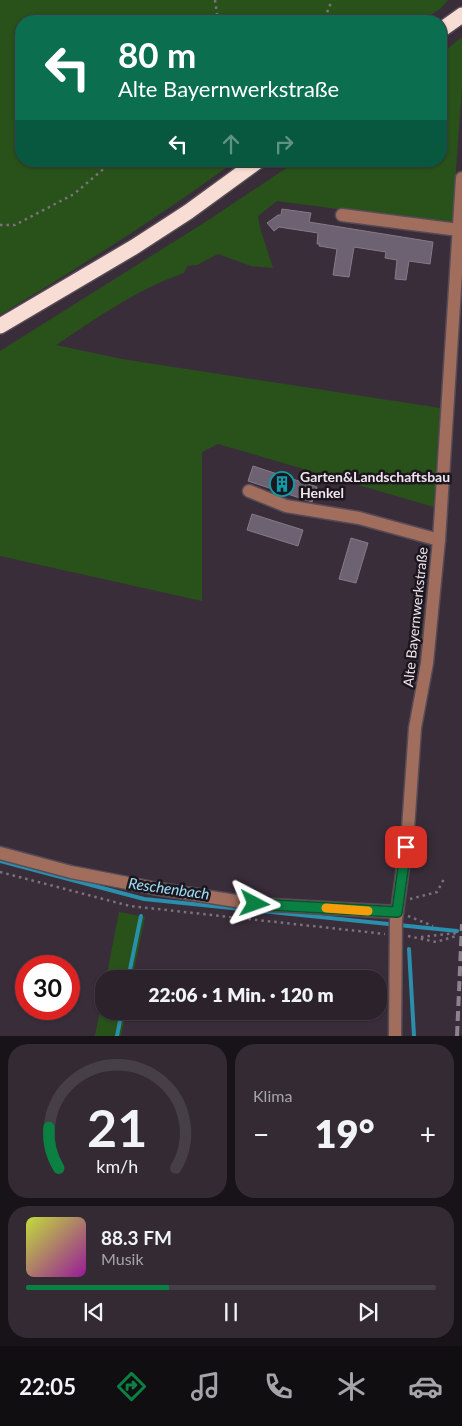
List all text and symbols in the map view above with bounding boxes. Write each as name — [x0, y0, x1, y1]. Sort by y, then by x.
text: 80 m — [118, 33, 196, 75]
icon: left — [35, 35, 100, 100]
text: Alte Bayernwerkstraße — [118, 75, 339, 102]
icon: left — [164, 130, 192, 158]
icon: ahead — [217, 130, 245, 158]
icon: right — [270, 130, 298, 158]
place label: Garten&Landschaftsbau Henkel — [300, 468, 450, 501]
building icon: Garten&Landschaftsbau Henkel — [269, 471, 295, 497]
street label: Alte Bayernwerkstraße — [399, 546, 431, 688]
pin — [385, 826, 427, 868]
icon: arrive — [392, 833, 420, 861]
water label: Reschenbach — [127, 873, 211, 903]
position arrow — [228, 877, 280, 929]
speed limit sign: 30 — [15, 955, 80, 1020]
text: 22:06 · 1 Min. · 120 m — [148, 983, 334, 1006]
text: Klima — [253, 1086, 292, 1105]
text: 21 — [87, 1096, 148, 1158]
text: 19° — [315, 1110, 374, 1156]
text: − — [253, 1117, 269, 1151]
text: + — [420, 1117, 436, 1151]
text: km/h — [97, 1155, 138, 1177]
text: 88.3 FM — [101, 1226, 172, 1249]
text: Musik — [101, 1249, 144, 1268]
icon: previous — [80, 1298, 108, 1326]
icon: pause — [217, 1298, 245, 1326]
icon: next — [354, 1298, 382, 1326]
icon: directions — [114, 1369, 149, 1404]
icon: music — [188, 1369, 223, 1404]
icon: phone — [261, 1369, 296, 1404]
icon: climate — [334, 1369, 369, 1404]
icon: car — [408, 1369, 443, 1404]
text: 22:05 — [19, 1373, 76, 1400]

